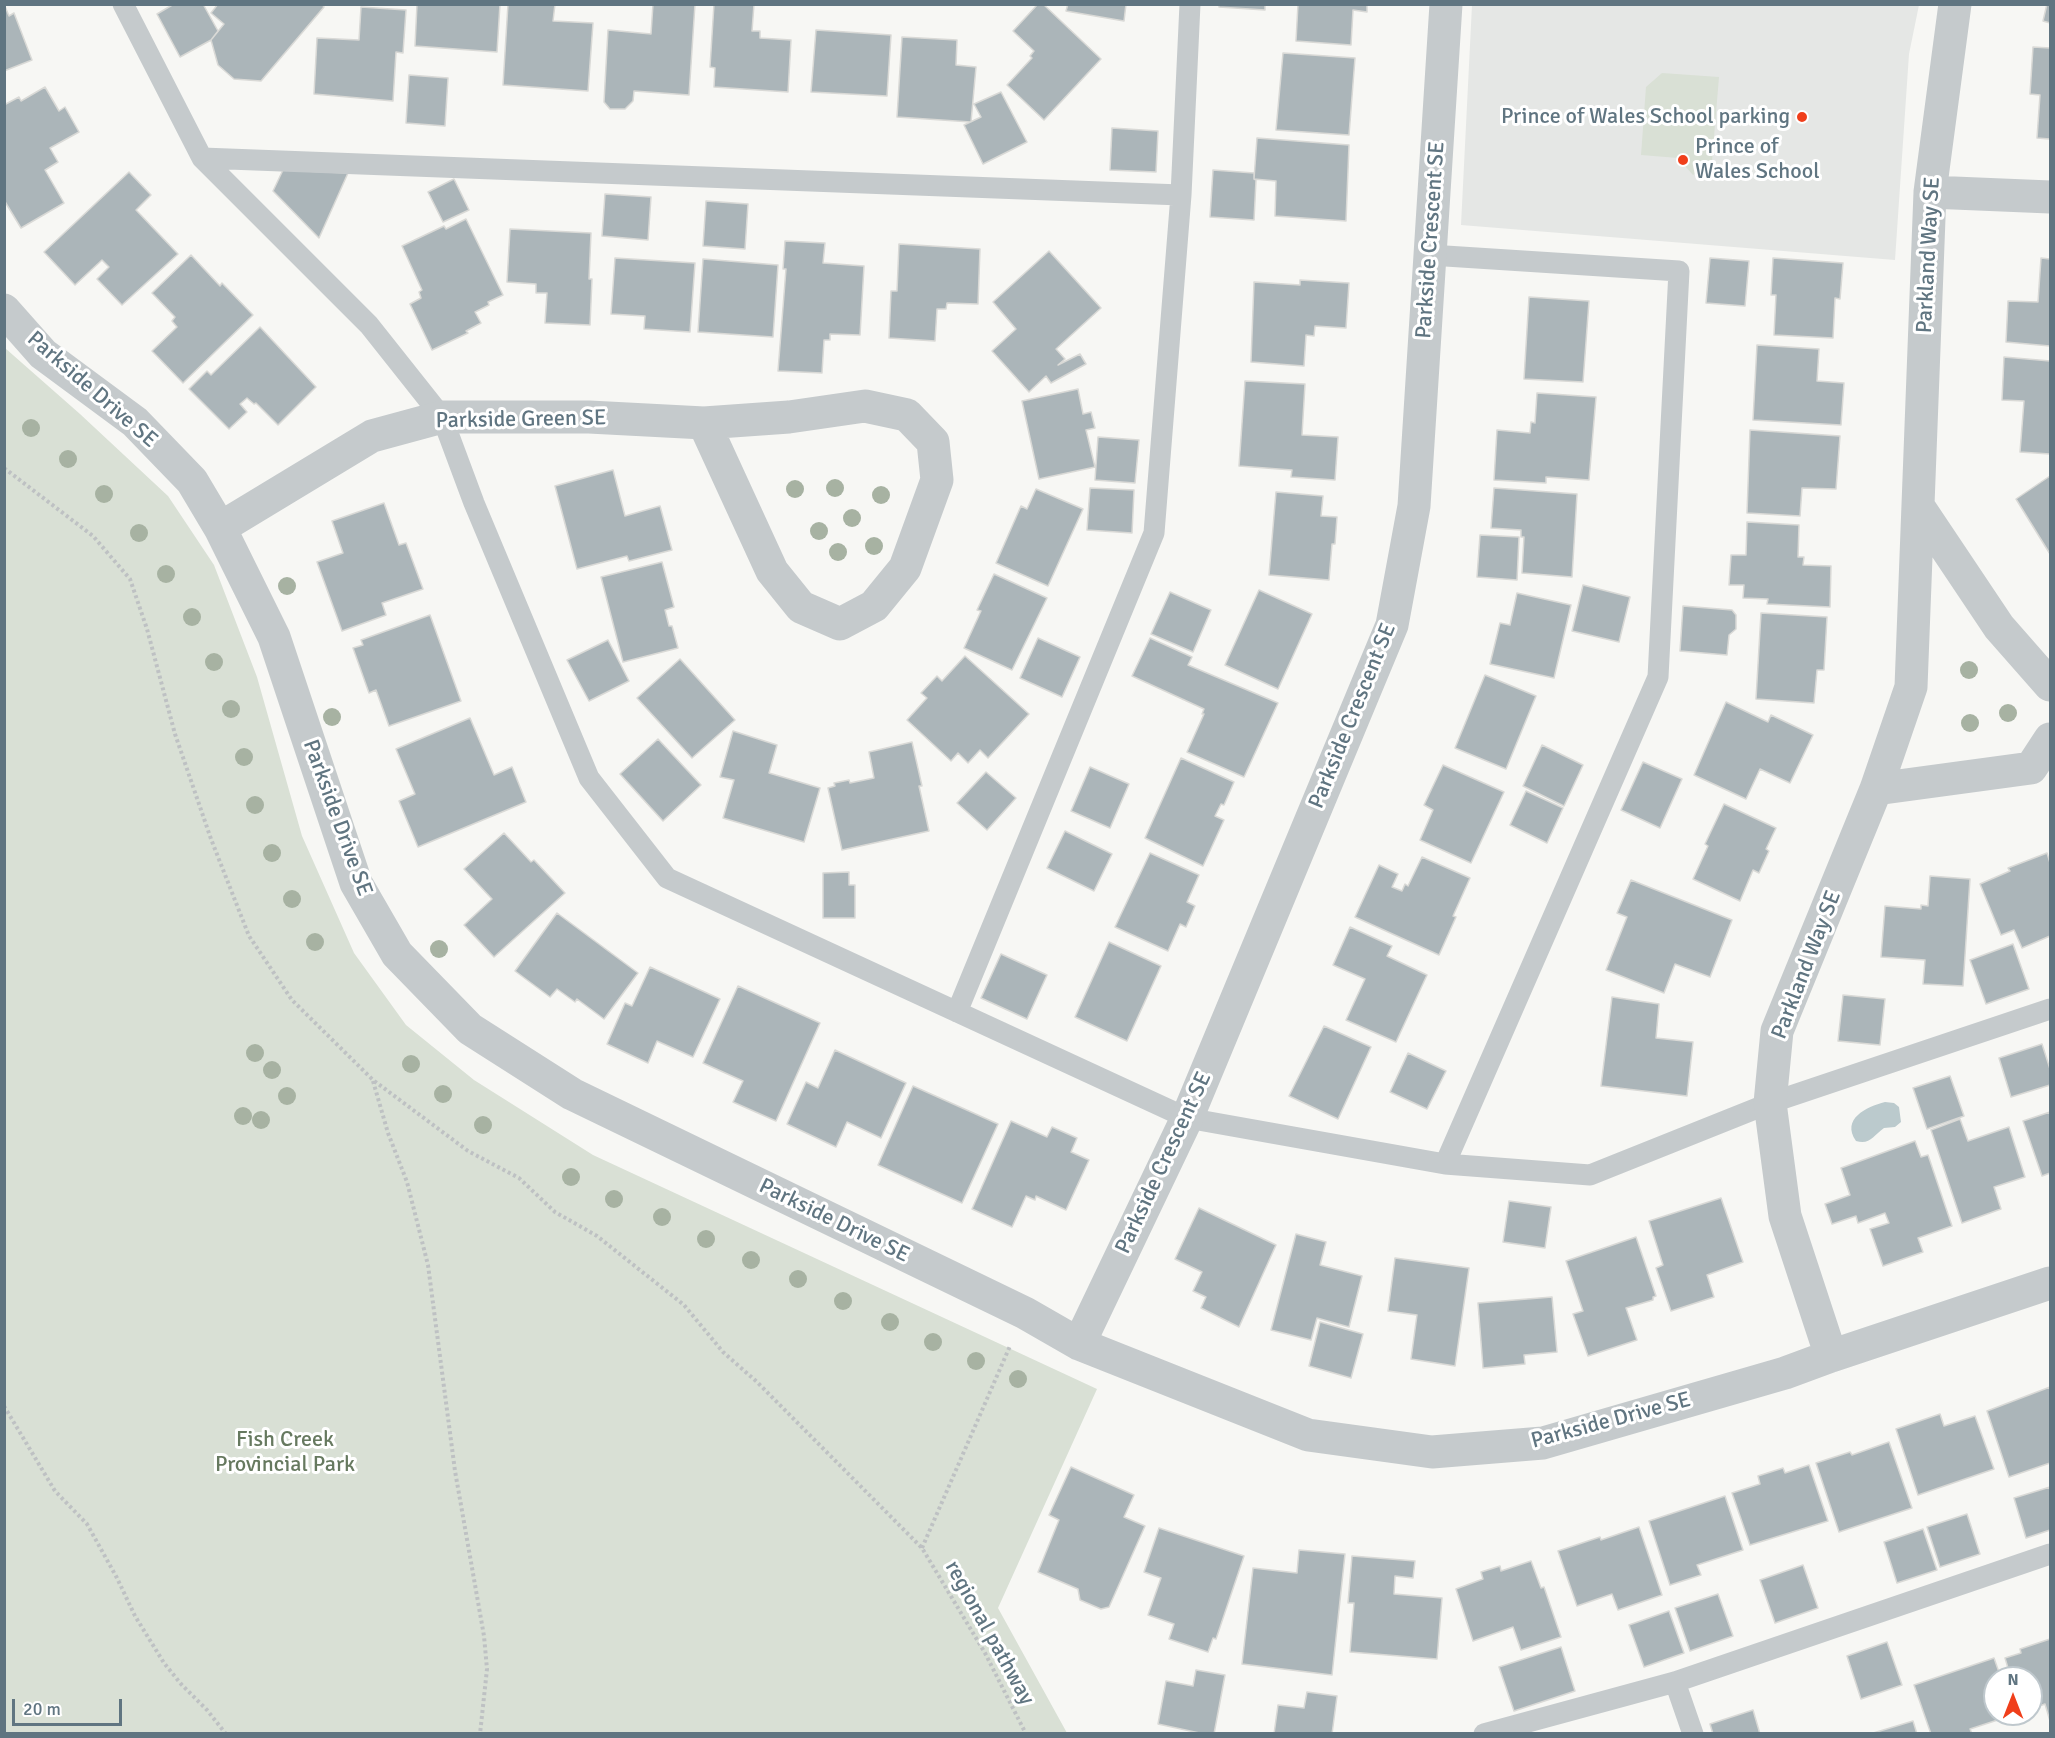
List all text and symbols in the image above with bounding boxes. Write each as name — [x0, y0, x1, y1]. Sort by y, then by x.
place label: Prince of Wales School parking — [1501, 104, 1790, 130]
marker: Prince of Wales School parking — [1795, 110, 1809, 124]
place label: Prince of Wales School — [1695, 134, 1820, 186]
street label: Parkside Crescent SE — [1411, 141, 1451, 339]
marker: Prince of Wales School — [1676, 153, 1690, 167]
street label: Parkland Way SE — [1912, 176, 1946, 334]
street label: Parkside Drive SE — [21, 326, 163, 454]
street label: Parkside Green SE — [435, 405, 607, 435]
street label: Parkside Crescent SE — [1304, 619, 1402, 813]
street label: Parkside Drive SE — [297, 736, 377, 900]
street label: Parkland Way SE — [1767, 887, 1847, 1043]
street label: Parkside Crescent SE — [1110, 1068, 1218, 1258]
street label: Parkside Drive SE — [754, 1173, 914, 1269]
street label: Parkside Drive SE — [1528, 1387, 1694, 1455]
park label: Fish Creek Provincial Park — [215, 1427, 355, 1478]
street label: regional pathway — [938, 1556, 1040, 1710]
north arrow — [1983, 1666, 2043, 1726]
text: N — [2007, 1670, 2019, 1690]
scale bar — [15, 1687, 124, 1725]
text: 20 m — [23, 1698, 61, 1720]

